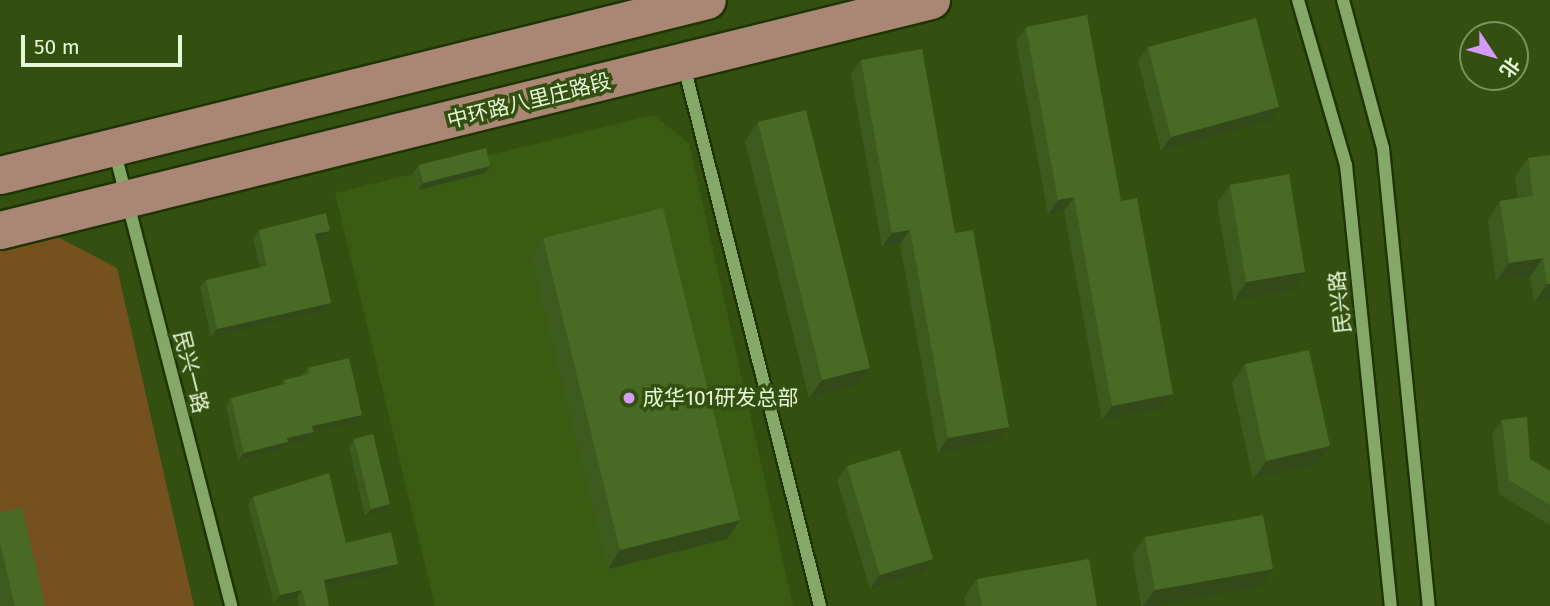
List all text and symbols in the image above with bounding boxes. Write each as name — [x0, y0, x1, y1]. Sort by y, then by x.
scale bar — [24, 21, 186, 65]
north arrow — [1459, 21, 1529, 91]
text: 50 m — [34, 34, 80, 60]
text: 北 — [1495, 53, 1525, 82]
street label: 中环路八里庄路段 — [444, 68, 614, 134]
street label: 民兴路 — [1324, 269, 1356, 335]
street label: 民兴一路 — [169, 328, 213, 416]
place label: 成华101研发总部 — [643, 385, 798, 411]
marker: 成华101研发总部 — [621, 390, 637, 406]

